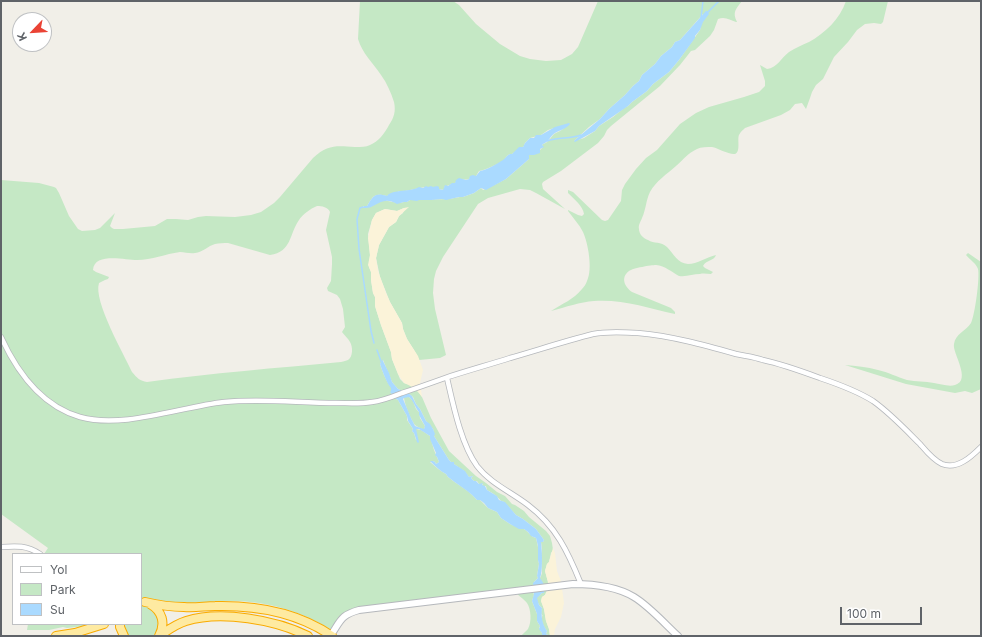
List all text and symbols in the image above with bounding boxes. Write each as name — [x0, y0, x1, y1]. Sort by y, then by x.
north arrow — [12, 12, 52, 52]
text: K — [14, 30, 30, 43]
legend — [12, 553, 142, 625]
text: Yol — [50, 562, 67, 577]
text: Park — [50, 582, 76, 597]
scale bar — [842, 599, 924, 625]
text: Su — [50, 602, 65, 617]
text: 100 m — [847, 606, 881, 621]

